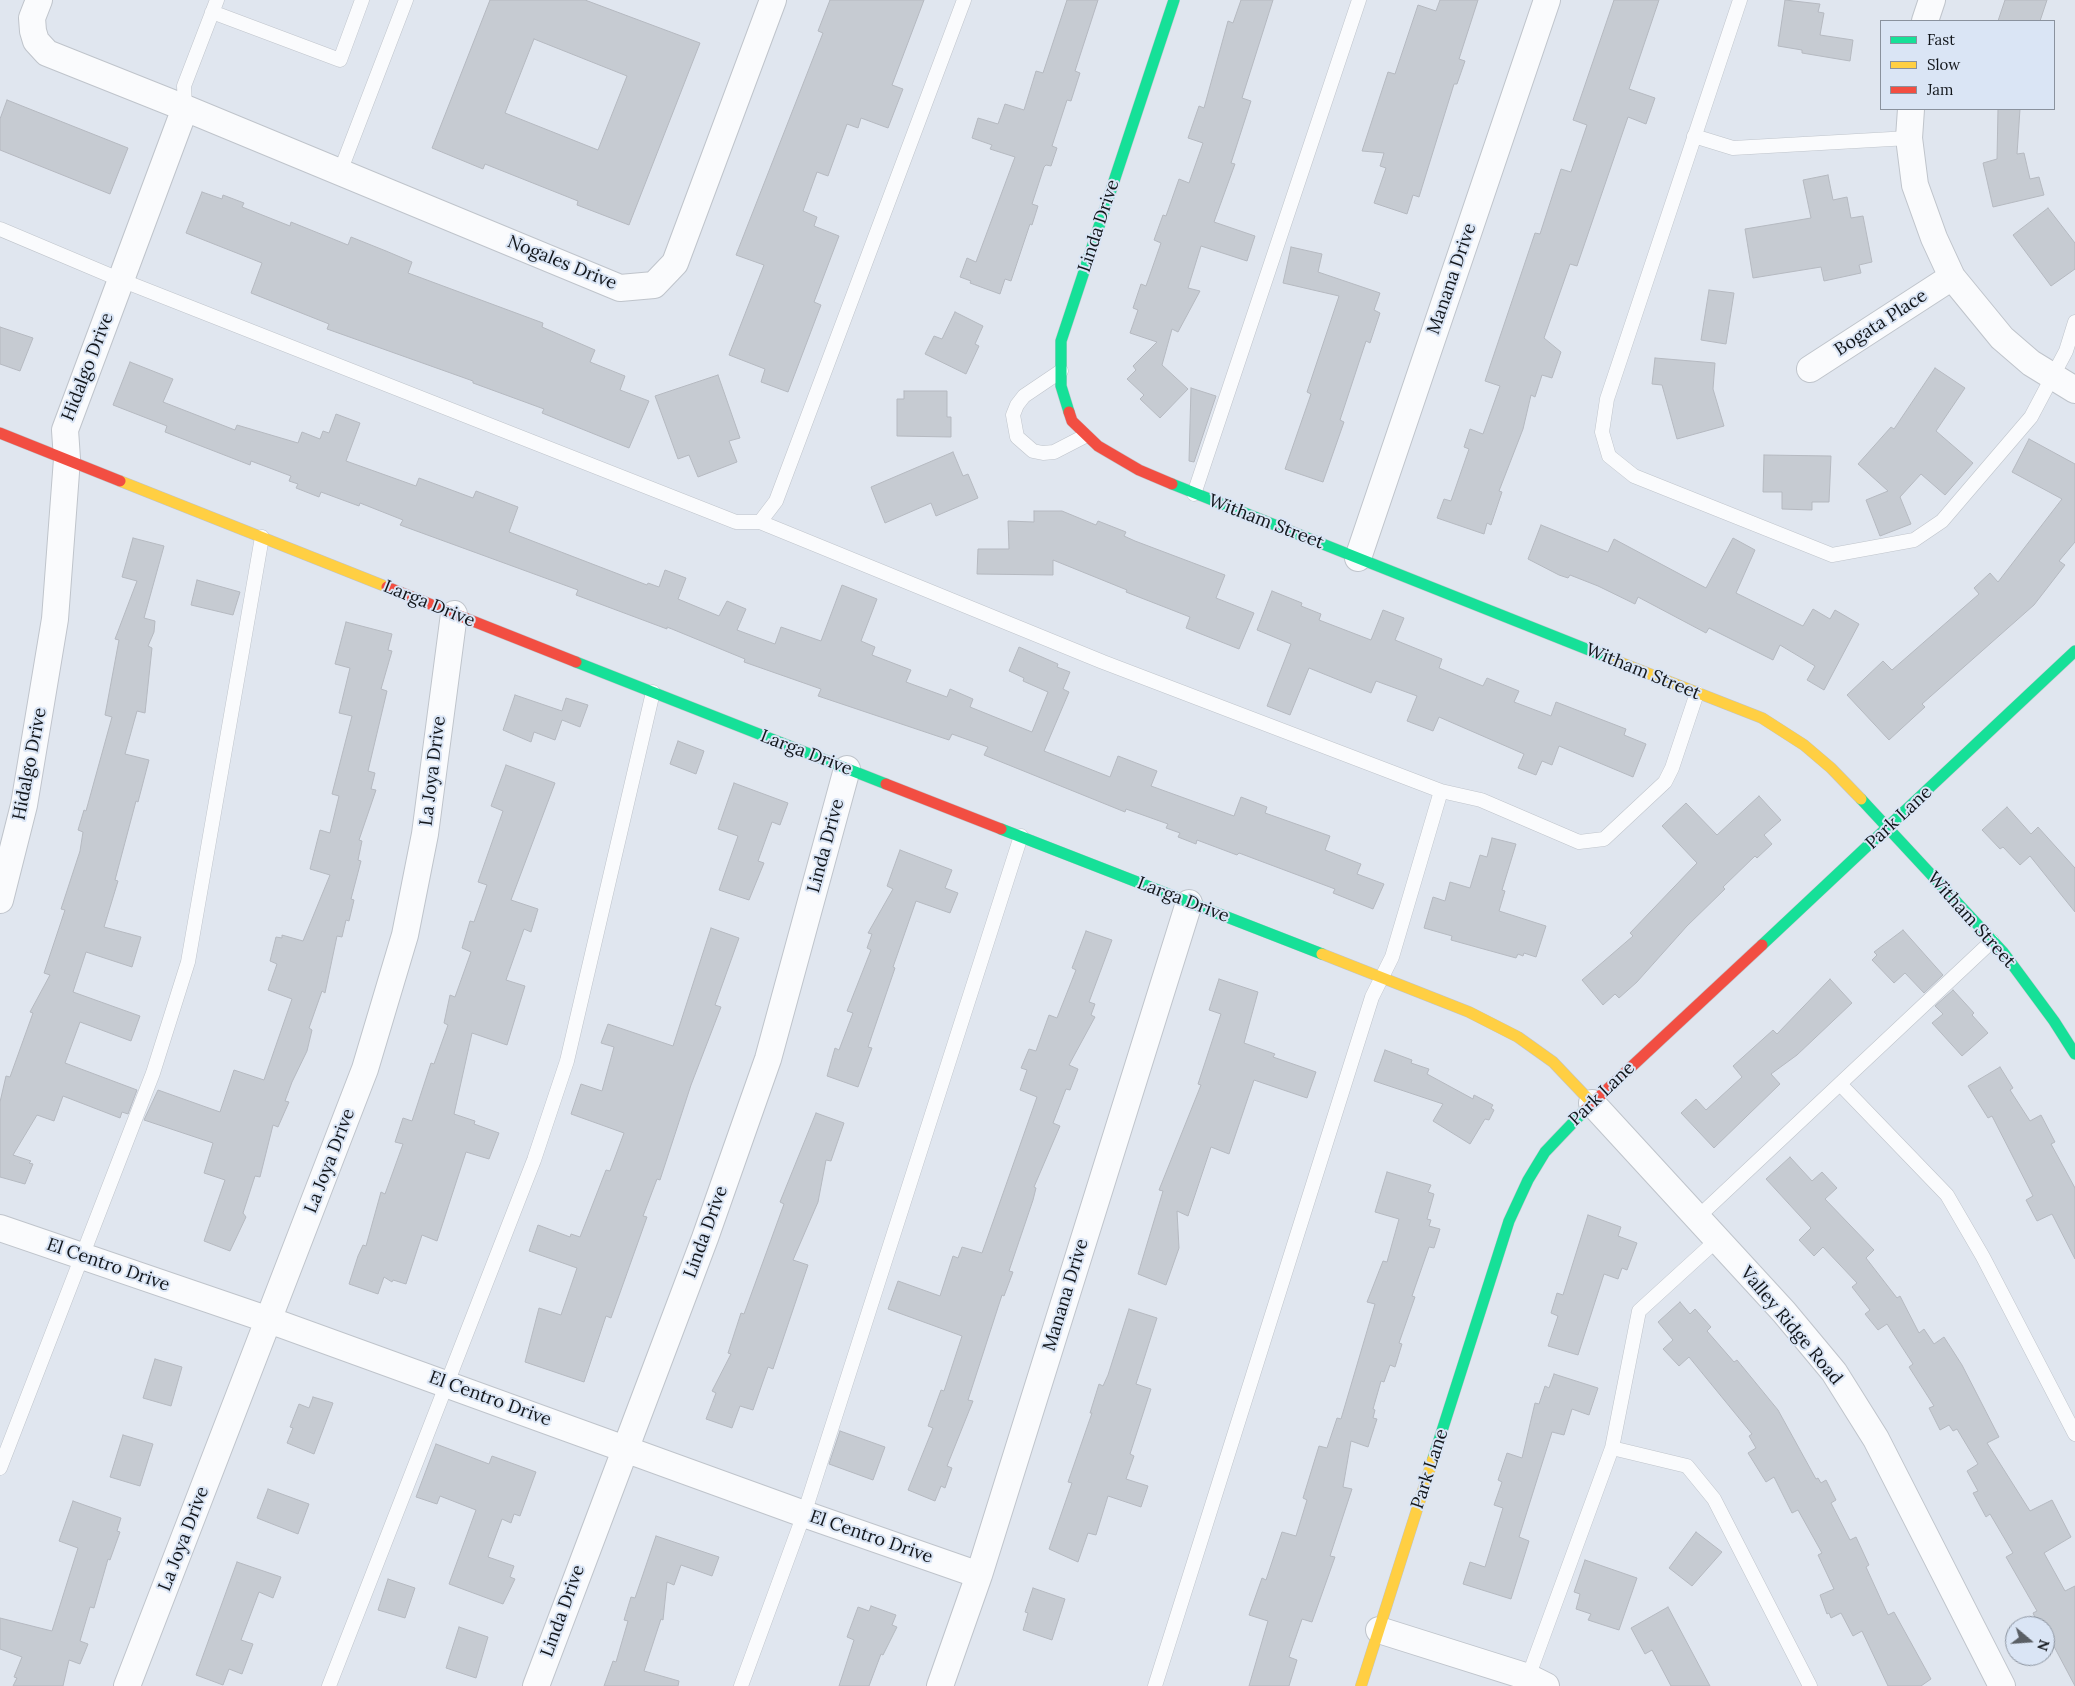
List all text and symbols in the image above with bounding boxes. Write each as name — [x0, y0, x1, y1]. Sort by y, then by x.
legend — [1880, 20, 2055, 110]
text: Fast — [1927, 30, 1955, 49]
text: Slow — [1927, 55, 1960, 74]
text: Jam — [1927, 80, 1954, 99]
street label: Linda Drive — [1074, 177, 1124, 275]
street label: Manana Drive — [1423, 221, 1481, 337]
street label: Nogales Drive — [504, 231, 620, 295]
street label: Bogata Place — [1831, 285, 1931, 361]
street label: Hidalgo Drive — [57, 310, 119, 424]
street label: Witham Street — [1205, 490, 1327, 554]
street label: Larga Drive — [380, 576, 478, 632]
street label: Witham Street — [1582, 639, 1704, 705]
street label: Hidalgo Drive — [9, 706, 51, 822]
street label: La Joya Drive — [416, 715, 450, 827]
street label: Larga Drive — [757, 726, 855, 780]
street label: Park Lane — [1861, 782, 1937, 854]
street label: Linda Drive — [803, 797, 849, 895]
street label: Witham Street — [1922, 868, 2020, 972]
street label: Larga Drive — [1134, 873, 1232, 927]
street label: Park Lane — [1565, 1057, 1639, 1131]
street label: La Joya Drive — [300, 1106, 360, 1216]
street label: Linda Drive — [679, 1183, 733, 1281]
street label: El Centro Drive — [44, 1234, 172, 1296]
street label: Manana Drive — [1039, 1236, 1093, 1354]
street label: Valley Ridge Road — [1735, 1263, 1847, 1389]
street label: El Centro Drive — [426, 1367, 554, 1431]
street label: Park Lane — [1407, 1426, 1453, 1512]
street label: La Joya Drive — [154, 1484, 214, 1594]
street label: El Centro Drive — [807, 1506, 935, 1568]
street label: Linda Drive — [536, 1562, 590, 1660]
north arrow — [2005, 1616, 2055, 1666]
text: N — [2033, 1637, 2054, 1653]

